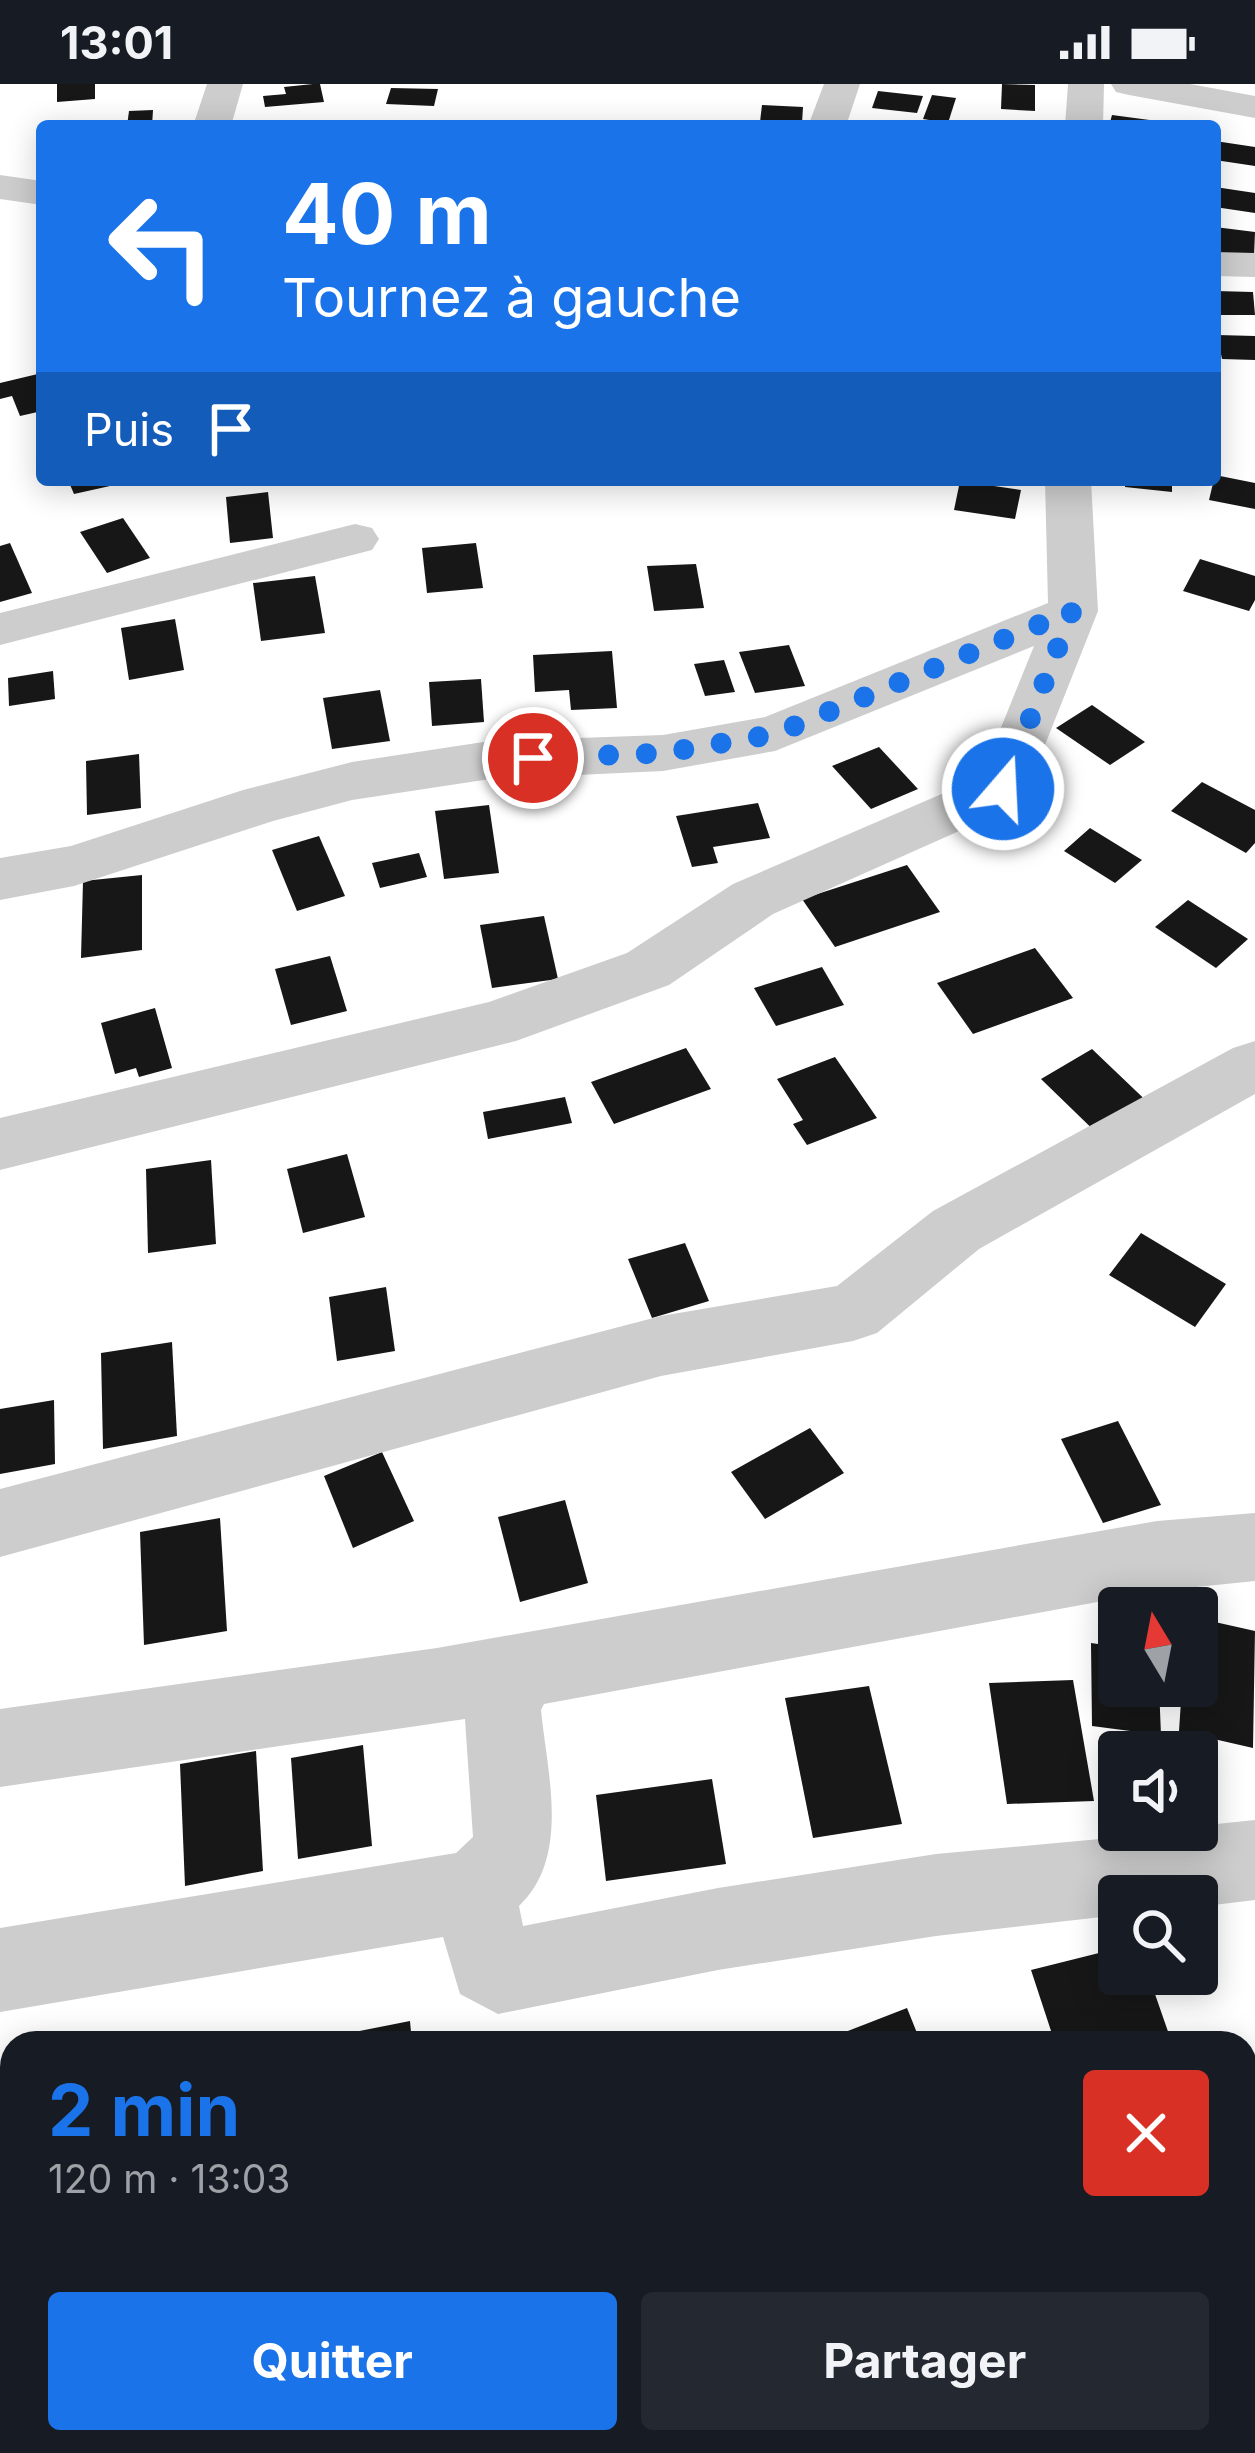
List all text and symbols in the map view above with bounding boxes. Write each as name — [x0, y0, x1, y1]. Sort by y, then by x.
text: 13:01 — [60, 15, 173, 70]
text: 40 m — [282, 163, 492, 264]
icon: left — [84, 168, 240, 324]
text: Tournez à gauche — [282, 265, 741, 330]
icon: arrive — [198, 396, 264, 462]
text: Puis — [84, 402, 174, 457]
pin — [482, 707, 584, 809]
icon: arrive — [500, 725, 566, 791]
position arrow — [940, 726, 1066, 852]
north arrow — [1098, 1587, 1218, 1707]
map controls — [1098, 1587, 1218, 1995]
button: sound — [1098, 1731, 1218, 1851]
button: search — [1098, 1875, 1218, 1995]
text: 2 min — [48, 2066, 240, 2153]
button: close — [1083, 2070, 1209, 2196]
text: 120 m · 13:03 — [48, 2155, 290, 2202]
button: Quitter — [48, 2292, 617, 2430]
button: Partager — [641, 2292, 1209, 2430]

